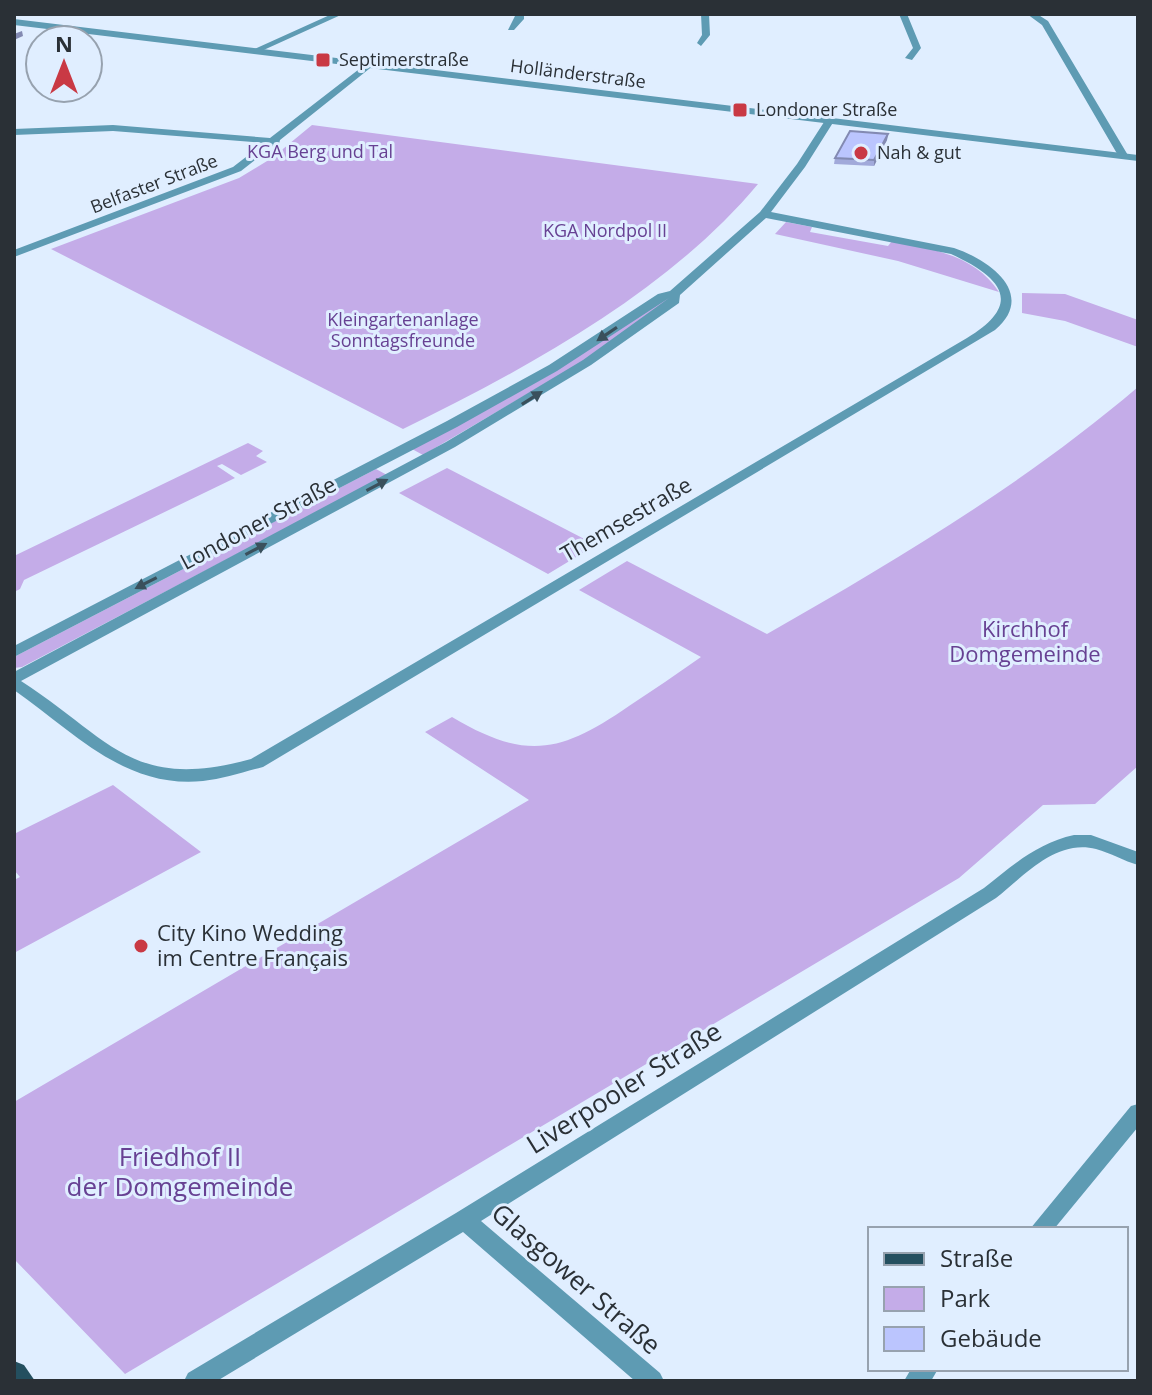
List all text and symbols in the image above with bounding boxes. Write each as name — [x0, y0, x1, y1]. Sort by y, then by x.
north arrow — [24, 24, 104, 104]
text: N — [55, 28, 73, 58]
place label: Septimerstraße — [339, 47, 469, 71]
marker: Septimerstraße — [314, 51, 332, 69]
street label: Holländerstraße — [509, 53, 647, 93]
place label: Londoner Straße — [756, 97, 897, 121]
marker: Londoner Straße — [731, 101, 749, 119]
park label: KGA Berg und Tal — [247, 139, 393, 163]
place label: Nah & gut — [877, 140, 961, 164]
marker: Nah & gut — [852, 144, 870, 162]
street label: Belfaster Straße — [87, 148, 221, 218]
park label: KGA Nordpol II — [543, 218, 667, 242]
park label: Kleingartenanlage Sonntagsfreunde — [327, 307, 479, 352]
one-way arrow — [597, 326, 618, 341]
one-way arrow — [521, 391, 542, 406]
street label: Londoner Straße — [174, 468, 341, 576]
street label: Themsestraße — [554, 468, 697, 568]
one-way arrow — [365, 479, 388, 492]
one-way arrow — [244, 543, 267, 556]
one-way arrow — [134, 577, 157, 590]
park label: Kirchhof Domgemeinde — [949, 613, 1101, 668]
place label: City Kino Wedding im Centre Français — [157, 917, 348, 972]
marker: City Kino Wedding im Centre Français — [132, 937, 150, 955]
street label: Liverpooler Straße — [519, 1013, 728, 1162]
park label: Friedhof II der Domgemeinde — [67, 1138, 293, 1204]
street label: Glasgower Straße — [484, 1195, 669, 1362]
legend — [868, 1227, 1128, 1371]
text: Straße — [940, 1241, 1013, 1274]
text: Park — [940, 1281, 991, 1314]
text: Gebäude — [940, 1321, 1042, 1354]

